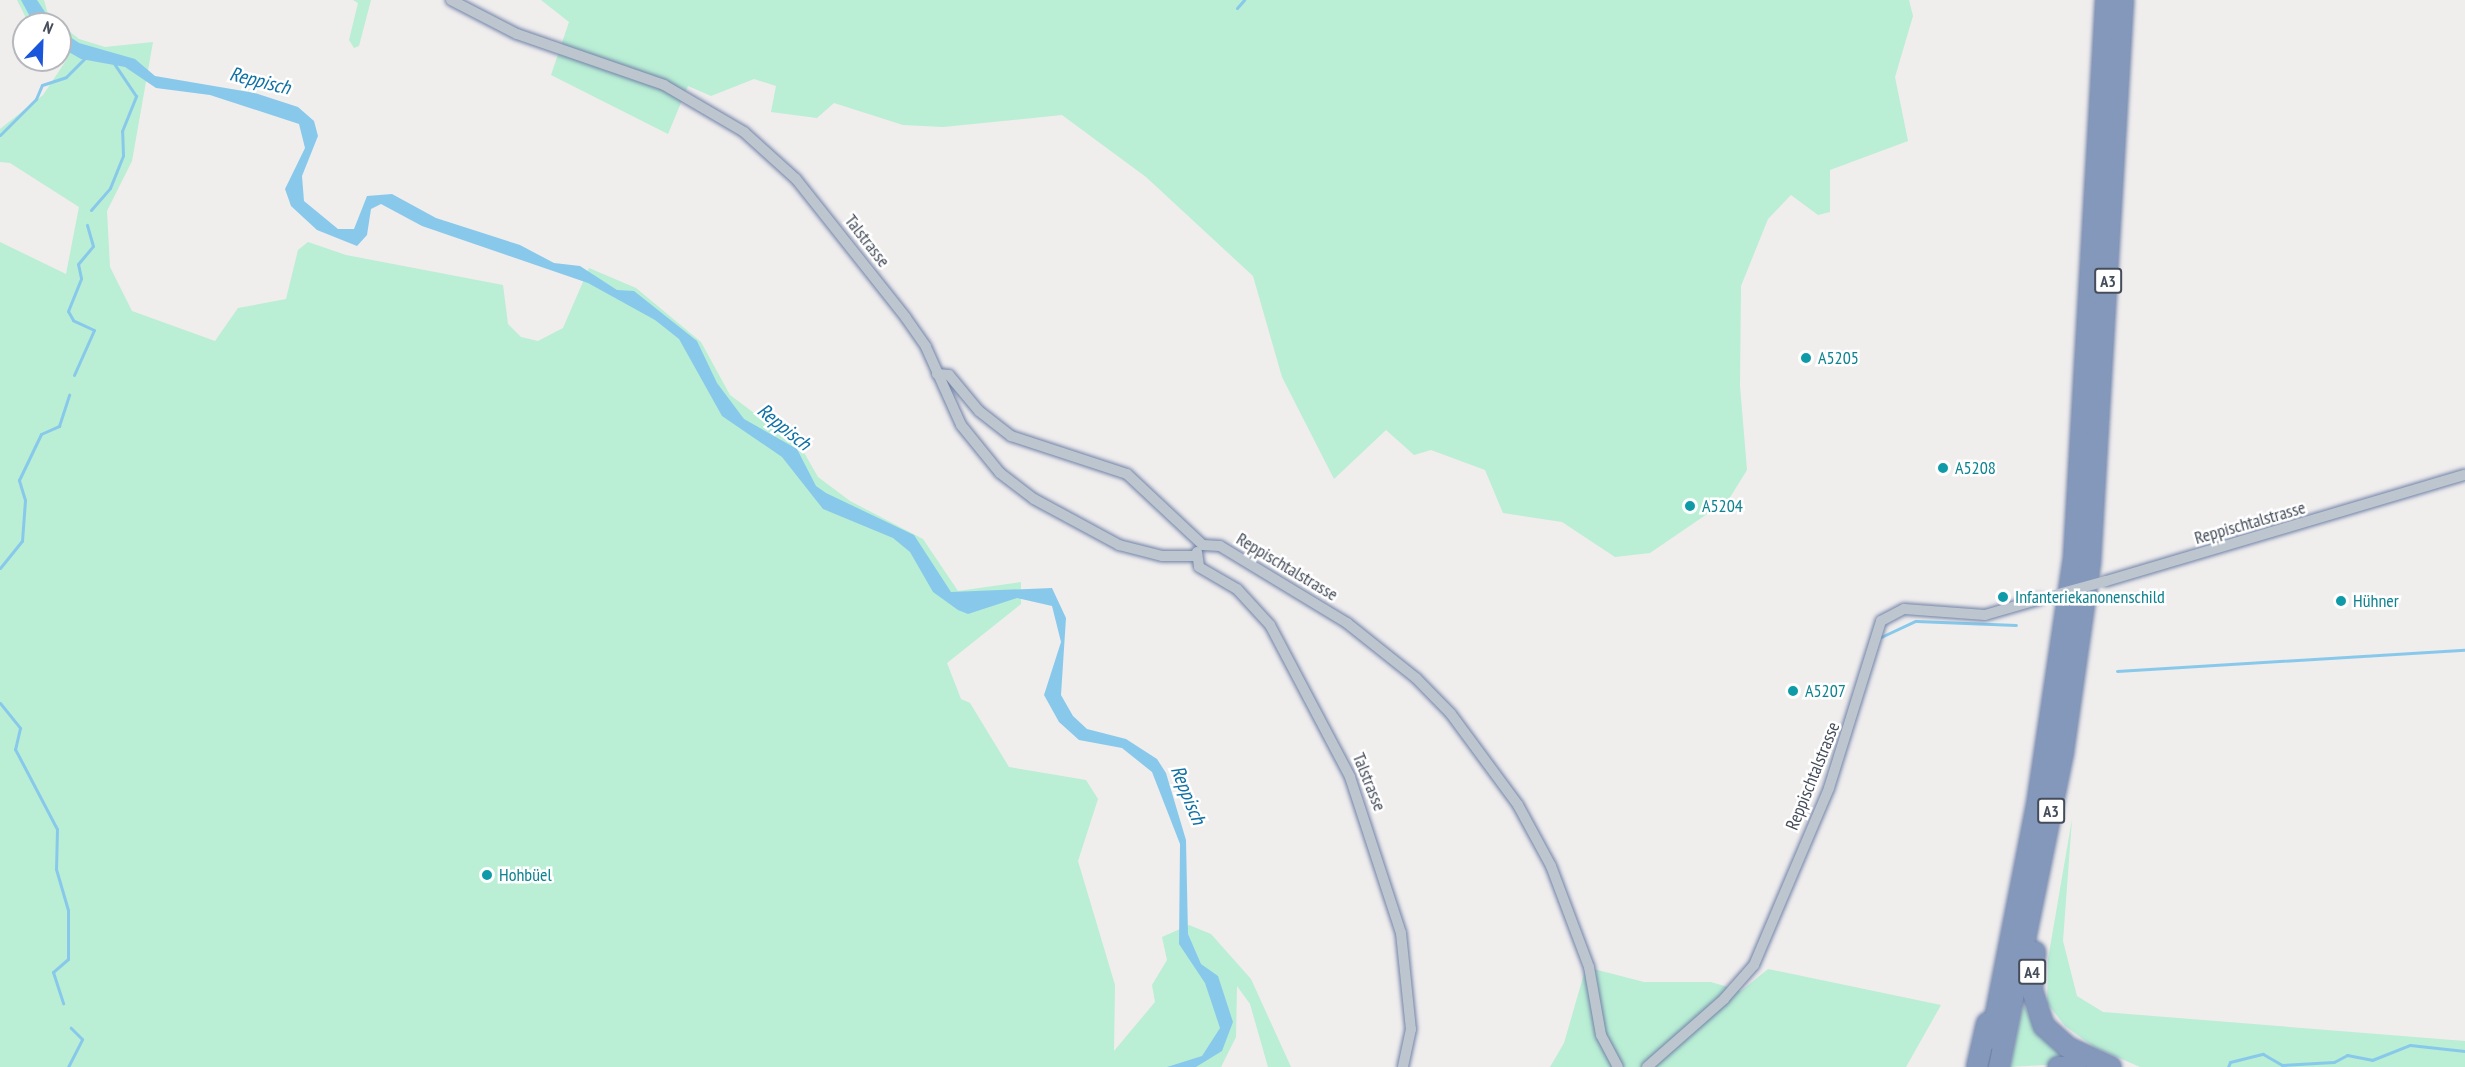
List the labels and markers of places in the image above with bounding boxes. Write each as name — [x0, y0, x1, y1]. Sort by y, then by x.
place label: A5205 — [1818, 347, 1859, 369]
marker: A5205 — [1799, 351, 1813, 365]
place label: A5208 — [1955, 457, 1996, 479]
marker: A5208 — [1936, 461, 1950, 475]
place label: A5204 — [1702, 495, 1743, 517]
marker: A5204 — [1683, 499, 1697, 513]
place label: Infanteriekanonenschild — [2015, 586, 2165, 608]
marker: Infanteriekanonenschild — [1996, 590, 2010, 604]
place label: Hühner — [2353, 590, 2399, 612]
marker: Hühner — [2334, 594, 2348, 608]
place label: A5207 — [1805, 680, 1846, 702]
marker: A5207 — [1786, 684, 1800, 698]
place label: Hohbüel — [499, 864, 552, 886]
marker: Hohbüel — [480, 868, 494, 882]

